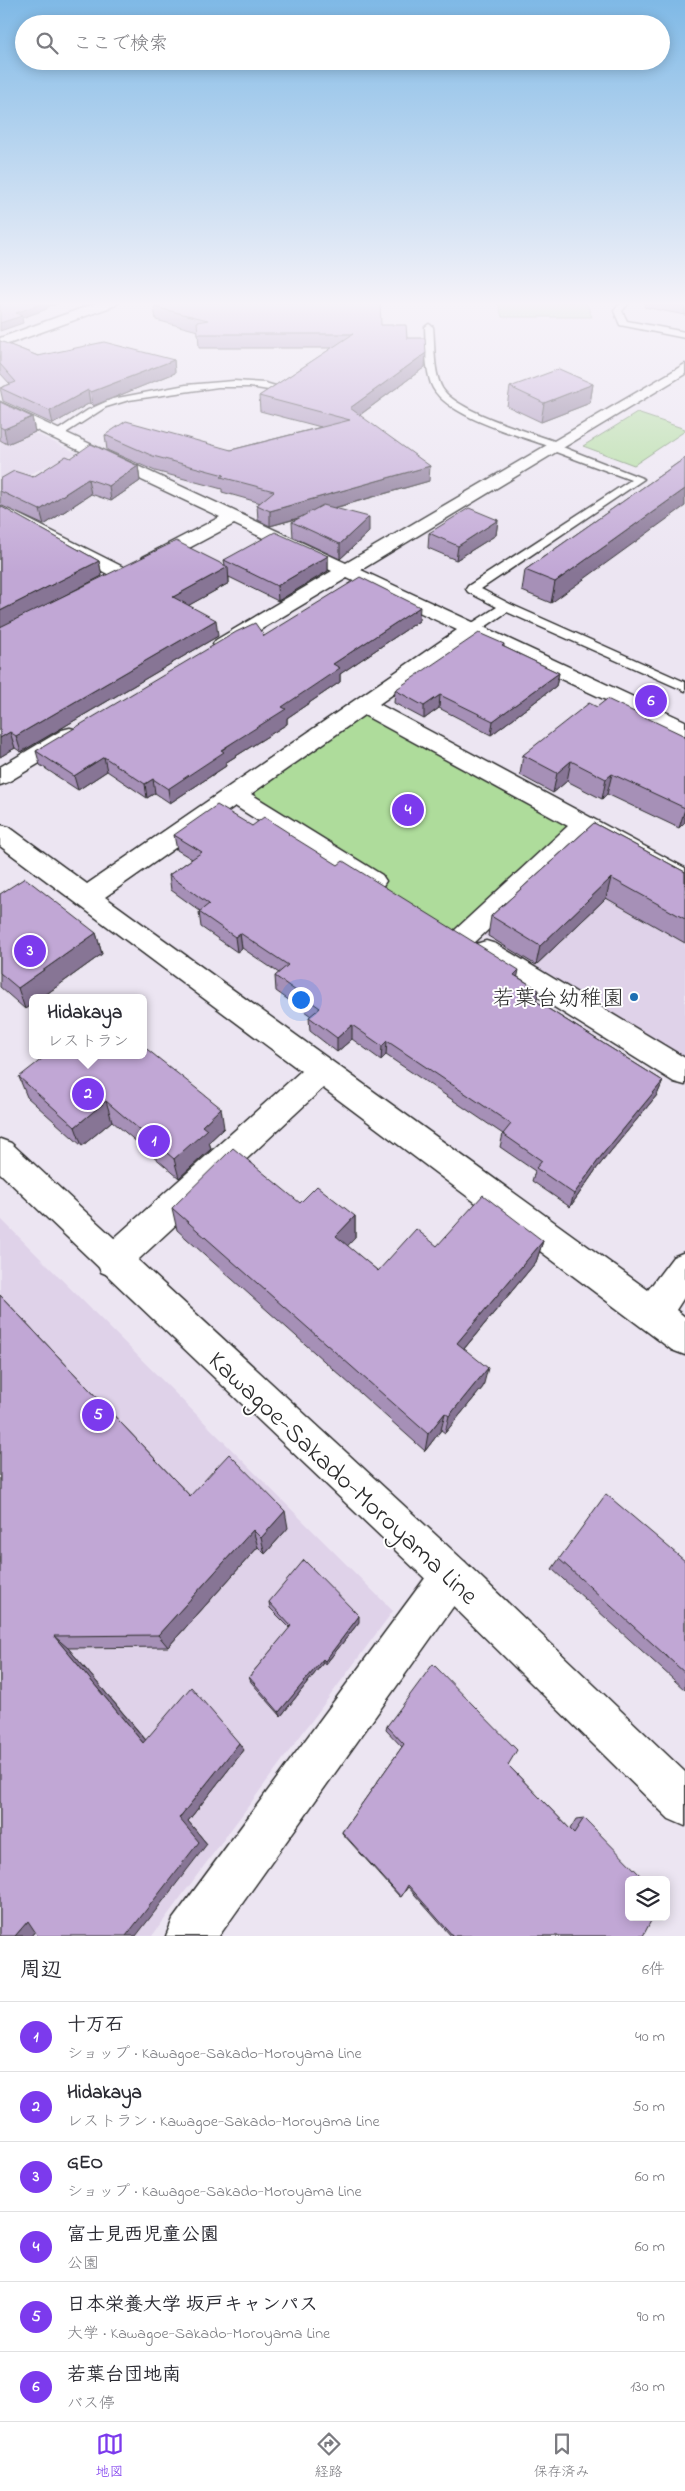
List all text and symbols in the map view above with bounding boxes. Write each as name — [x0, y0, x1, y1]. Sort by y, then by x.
search box — [15, 15, 670, 70]
icon: search — [33, 29, 61, 57]
text: ここで検索 — [73, 31, 168, 58]
pin: 6 — [635, 682, 667, 720]
pin: 4 — [392, 791, 424, 829]
pin: 3 — [14, 932, 46, 970]
place label: 若葉台幼稚園 — [492, 984, 624, 1016]
your location — [288, 987, 314, 1013]
marker: 若葉台幼稚園 — [628, 991, 640, 1003]
popup — [29, 994, 147, 1059]
text: Hidakaya — [47, 1000, 122, 1027]
text: レストラン — [47, 1030, 129, 1054]
pin: 2 — [72, 1075, 104, 1113]
pin: 1 — [138, 1122, 170, 1160]
street label: Kawagoe-Sakado-Moroyama Line — [198, 1343, 486, 1615]
pin: 5 — [82, 1396, 114, 1434]
map controls — [625, 1876, 670, 1921]
button: layers — [625, 1876, 670, 1921]
text: 周辺 — [20, 1956, 62, 1986]
text: 6件 — [642, 1958, 665, 1982]
text: 十万石 — [67, 2012, 124, 2039]
text: 1 — [33, 2025, 39, 2049]
text: 40 m — [635, 2025, 665, 2049]
text: ショップ · Kawagoe-Sakado-Moroyama Line — [67, 2042, 362, 2066]
text: Hidakaya — [67, 2080, 142, 2107]
text: 2 — [32, 2095, 40, 2119]
text: 50 m — [633, 2095, 665, 2119]
text: レストラン · Kawagoe-Sakado-Moroyama Line — [67, 2110, 380, 2134]
text: GEO — [67, 2150, 103, 2177]
text: 3 — [33, 2165, 39, 2189]
text: 60 m — [635, 2165, 665, 2189]
text: ショップ · Kawagoe-Sakado-Moroyama Line — [67, 2180, 362, 2204]
text: 富士見西児童公園 — [67, 2222, 219, 2249]
text: 4 — [33, 2235, 39, 2259]
text: 60 m — [635, 2235, 665, 2259]
text: 公園 — [67, 2252, 99, 2276]
text: 日本栄養大学 坂戸キャンパス — [67, 2292, 318, 2319]
text: 5 — [31, 2305, 41, 2329]
text: 90 m — [637, 2305, 665, 2329]
text: 大学 · Kawagoe-Sakado-Moroyama Line — [67, 2322, 330, 2346]
text: 若葉台団地南 — [67, 2362, 181, 2389]
text: 6 — [32, 2375, 40, 2399]
text: 130 m — [630, 2375, 665, 2399]
text: バス停 — [67, 2392, 115, 2416]
tab: 地図 — [96, 2430, 124, 2483]
tab: 経路 — [315, 2430, 343, 2483]
tab: 保存済み — [534, 2430, 590, 2483]

